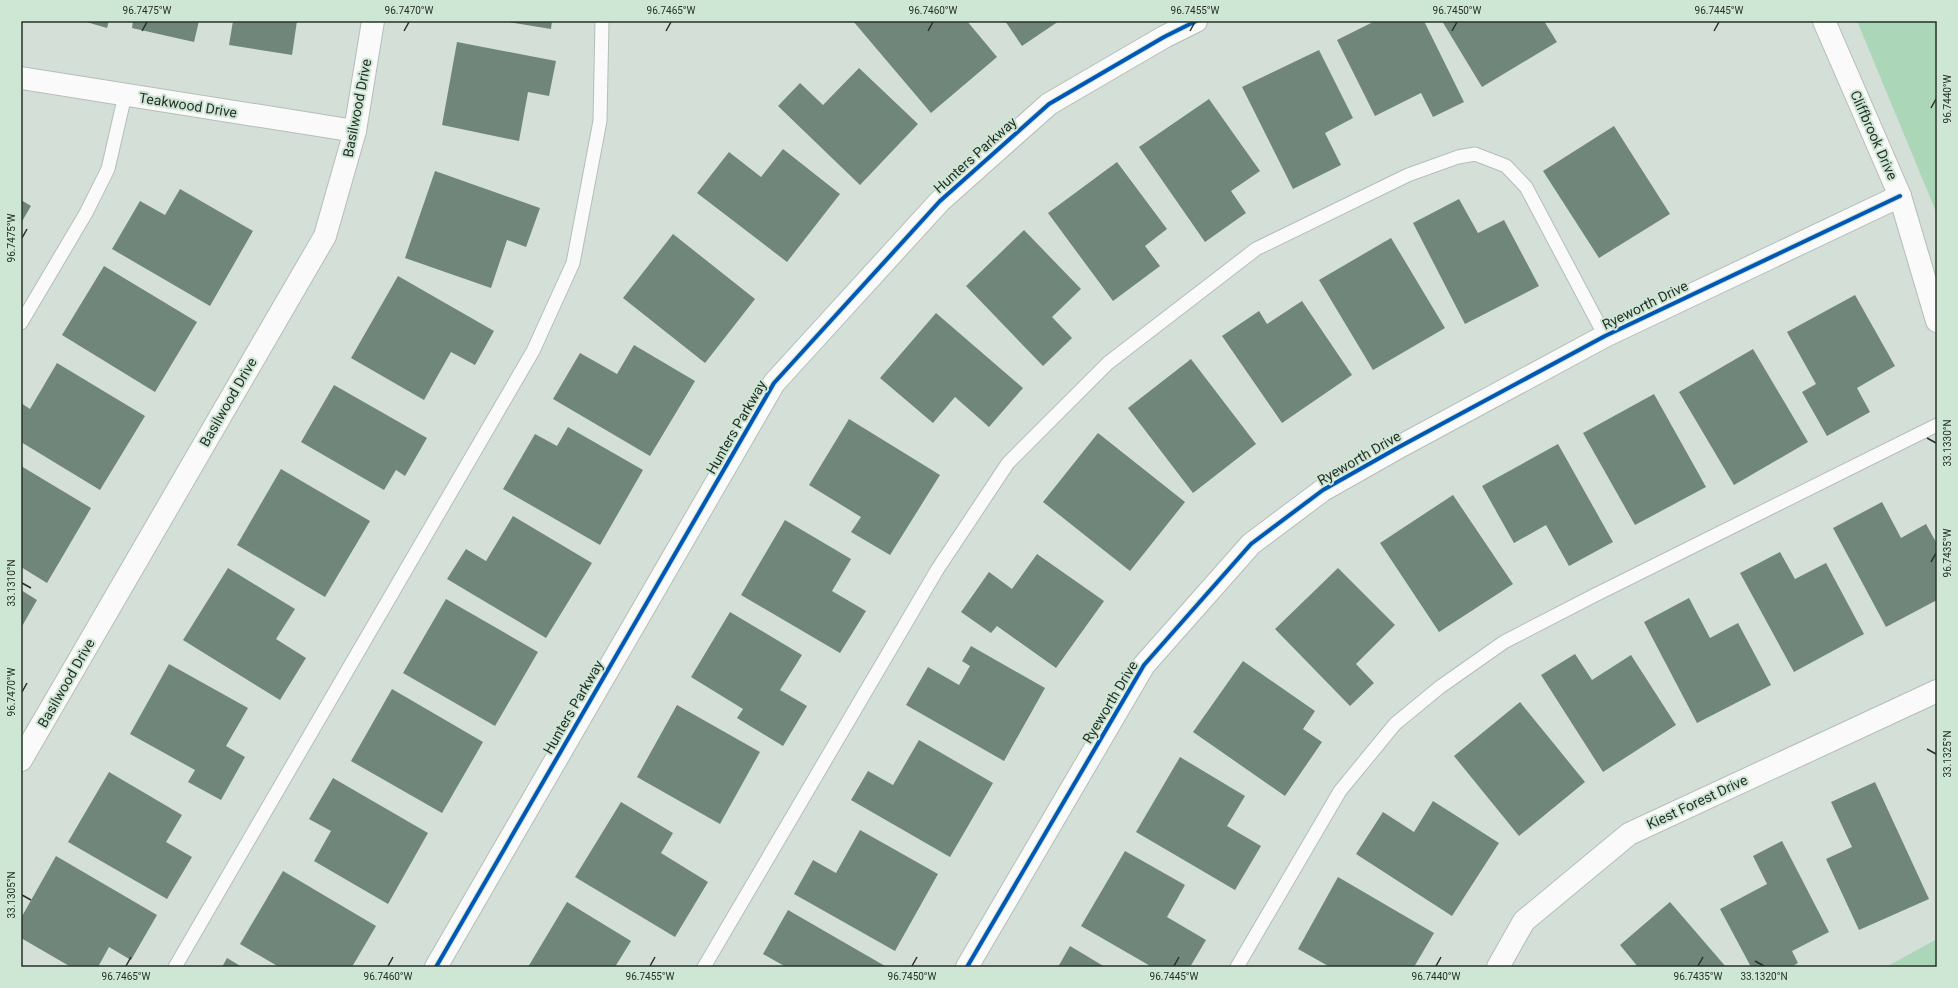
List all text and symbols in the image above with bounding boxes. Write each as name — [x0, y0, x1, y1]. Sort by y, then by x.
text: 96.7475°W — [123, 5, 172, 16]
text: 96.7470°W — [385, 5, 434, 16]
text: 96.7465°W — [647, 5, 696, 16]
text: 96.7460°W — [909, 5, 958, 16]
text: 96.7455°W — [1171, 5, 1220, 16]
text: 96.7450°W — [1433, 5, 1482, 16]
text: 96.7445°W — [1695, 5, 1744, 16]
street label: Basilwood Drive — [340, 58, 374, 158]
text: 96.7440°W — [1942, 74, 1953, 123]
street label: Cliffbrook Drive — [1847, 88, 1901, 182]
street label: Teakwood Drive — [138, 89, 238, 121]
street label: Hunters Parkway — [930, 113, 1020, 196]
text: 96.7475°W — [6, 213, 17, 262]
street label: Ryeworth Drive — [1600, 277, 1690, 333]
street label: Basilwood Drive — [196, 355, 260, 449]
street label: Hunters Parkway — [703, 377, 770, 477]
text: 33.1330°N — [1942, 419, 1953, 467]
street label: Ryeworth Drive — [1315, 428, 1403, 488]
text: 96.7435°W — [1942, 528, 1953, 577]
text: 33.1310°N — [6, 559, 17, 607]
street label: Basilwood Drive — [34, 636, 98, 730]
street label: Hunters Parkway — [540, 657, 607, 757]
street label: Ryeworth Drive — [1079, 658, 1141, 746]
text: 96.7470°W — [6, 667, 17, 716]
text: 33.1325°N — [1942, 730, 1953, 778]
street label: Kiest Forest Drive — [1644, 772, 1750, 832]
text: 33.1305°N — [6, 871, 17, 919]
text: 96.7465°W — [102, 971, 151, 982]
text: 96.7460°W — [364, 971, 413, 982]
text: 96.7455°W — [626, 971, 675, 982]
text: 96.7450°W — [888, 971, 937, 982]
text: 96.7445°W — [1150, 971, 1199, 982]
text: 96.7440°W — [1412, 971, 1461, 982]
text: 96.7435°W — [1674, 971, 1723, 982]
text: 33.1320°N — [1740, 971, 1788, 982]

